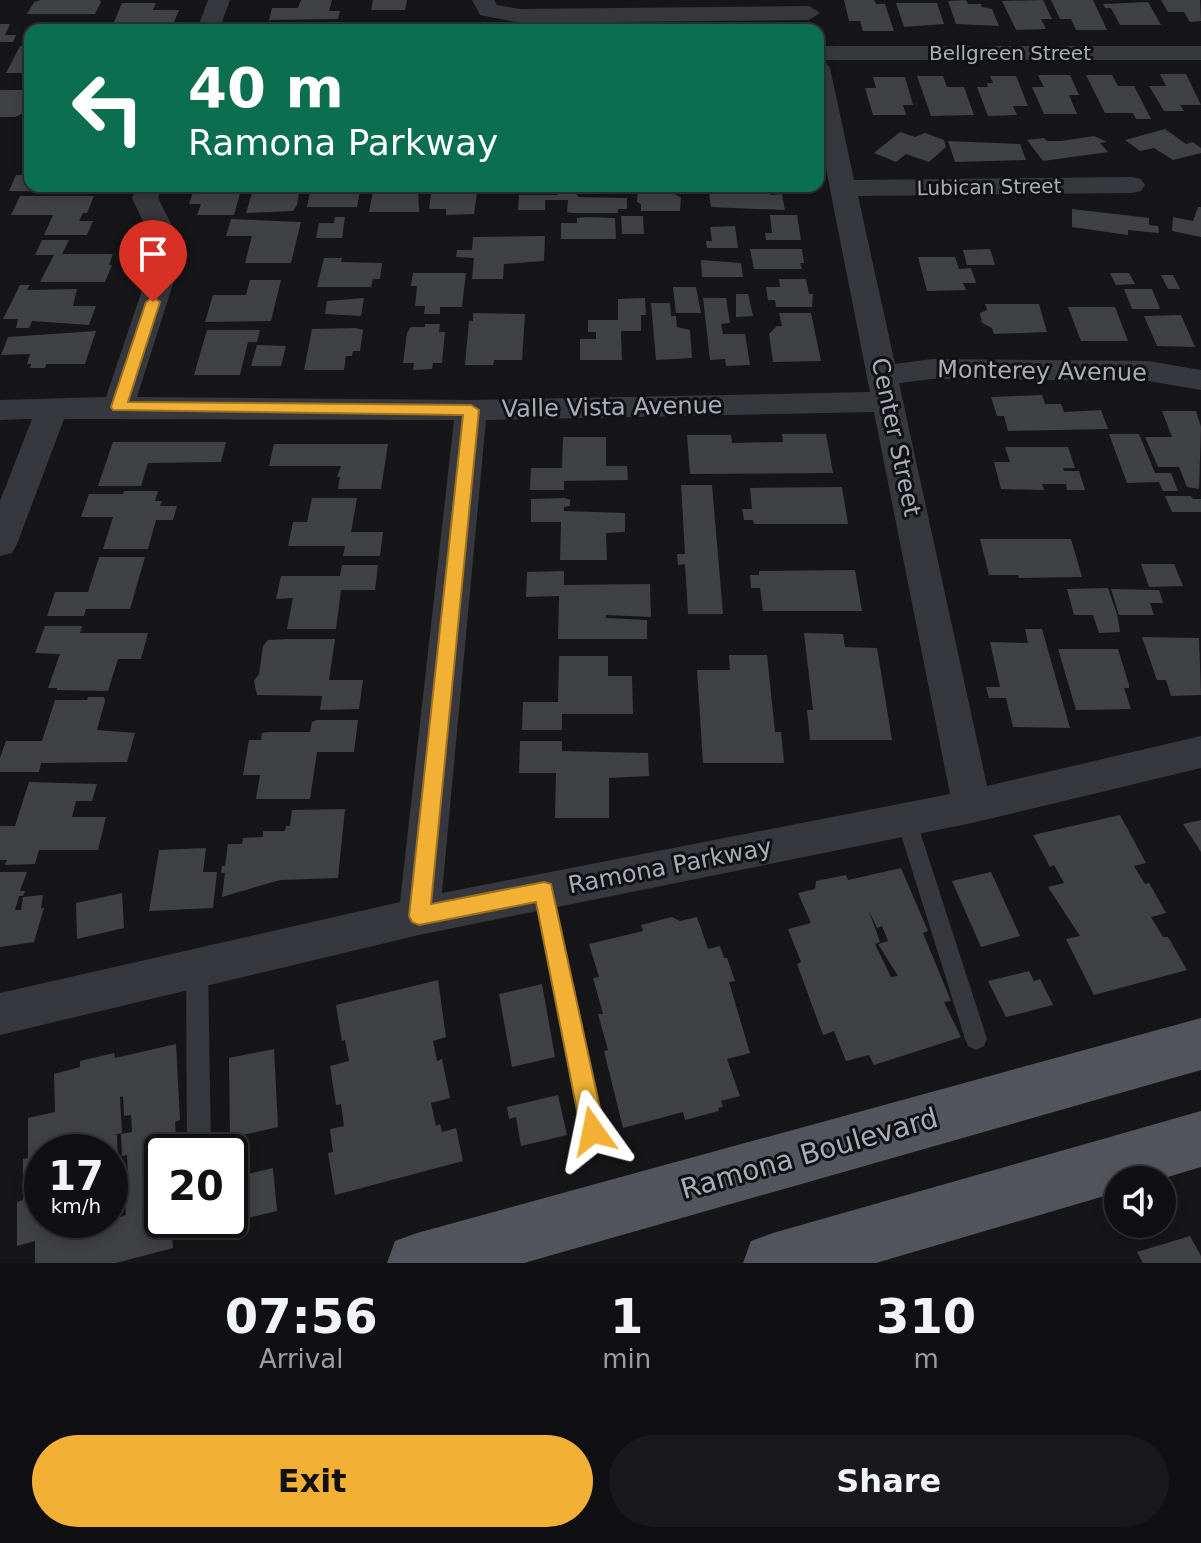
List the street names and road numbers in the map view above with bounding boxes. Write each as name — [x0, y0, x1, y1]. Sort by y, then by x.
street label: Bellgreen Street — [929, 41, 1091, 65]
street label: Lubican Street — [916, 174, 1062, 200]
street label: Center Street — [866, 355, 926, 519]
street label: Monterey Avenue — [937, 355, 1147, 387]
street label: Valle Vista Avenue — [501, 391, 723, 423]
street label: Ramona Parkway — [566, 833, 774, 899]
street label: Ramona Boulevard — [677, 1101, 941, 1206]

